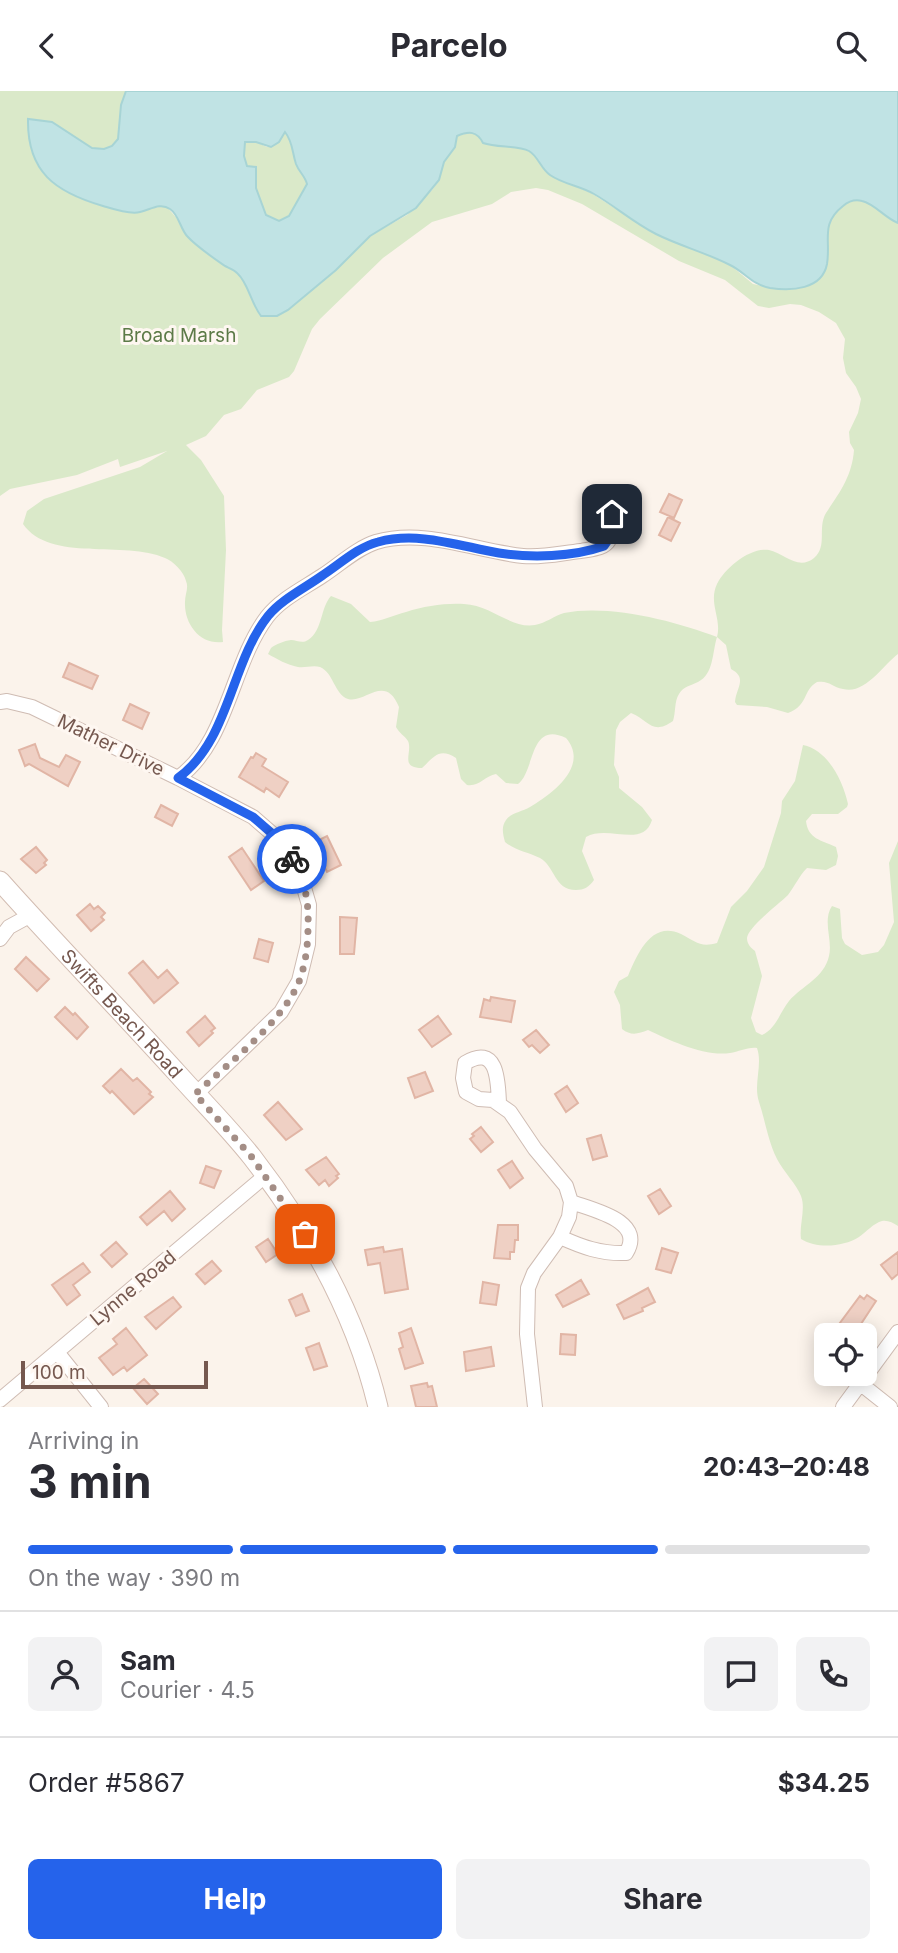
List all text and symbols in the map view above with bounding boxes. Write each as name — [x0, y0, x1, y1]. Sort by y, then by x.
text: Parcelo — [390, 26, 508, 65]
icon: back — [28, 27, 66, 65]
icon: search — [832, 27, 870, 65]
park label: Broad Marsh — [122, 324, 236, 347]
pin — [582, 484, 642, 544]
icon: home — [593, 495, 631, 533]
street label: Mather Drive — [54, 709, 168, 781]
courier — [257, 824, 327, 894]
icon: bike — [273, 840, 311, 878]
street label: Swifts Beach Road — [56, 944, 187, 1083]
pin — [275, 1204, 335, 1264]
icon: bag — [286, 1215, 324, 1253]
street label: Lynne Road — [85, 1245, 181, 1331]
map controls — [814, 1323, 877, 1386]
button: locate — [814, 1323, 877, 1386]
scale bar — [21, 1358, 208, 1390]
text: 100 m — [32, 1361, 86, 1384]
text: Arriving in — [28, 1427, 139, 1455]
text: 20:43–20:48 — [703, 1451, 870, 1482]
text: 3 min — [28, 1453, 152, 1509]
text: On the way · 390 m — [28, 1564, 240, 1592]
button: person — [28, 1637, 102, 1711]
button: chat — [704, 1637, 778, 1711]
button: phone — [796, 1637, 870, 1711]
text: Sam — [120, 1645, 176, 1676]
text: Courier · 4.5 — [120, 1676, 255, 1704]
text: Order #5867 — [28, 1767, 185, 1798]
text: $34.25 — [778, 1767, 870, 1798]
button: Help — [28, 1859, 442, 1939]
button: Share — [456, 1859, 870, 1939]

